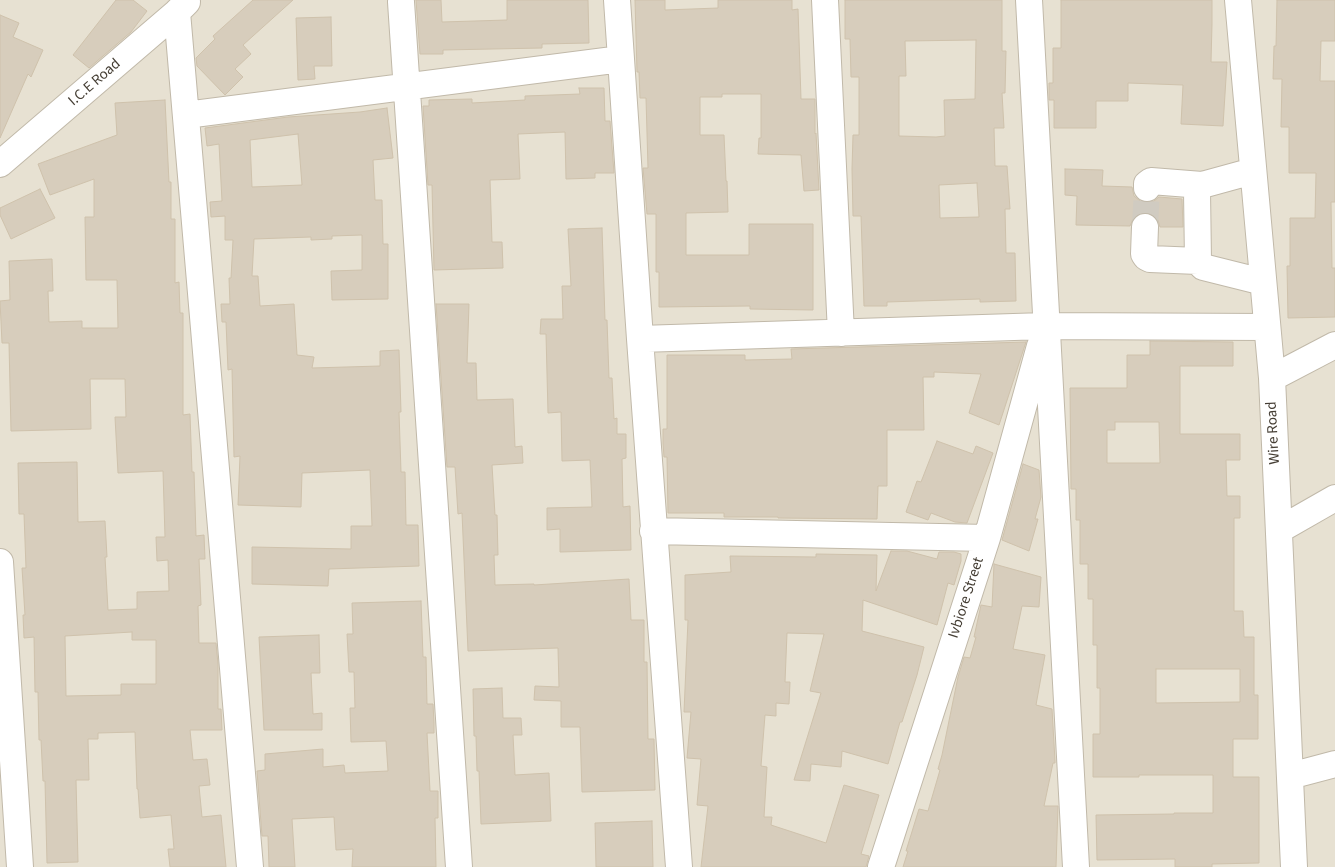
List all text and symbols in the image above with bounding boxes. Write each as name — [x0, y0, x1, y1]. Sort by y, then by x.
street label: I.C.E Road — [65, 56, 125, 110]
street label: Wire Road — [1263, 401, 1285, 465]
street label: Ivbiore Street — [945, 555, 989, 641]

